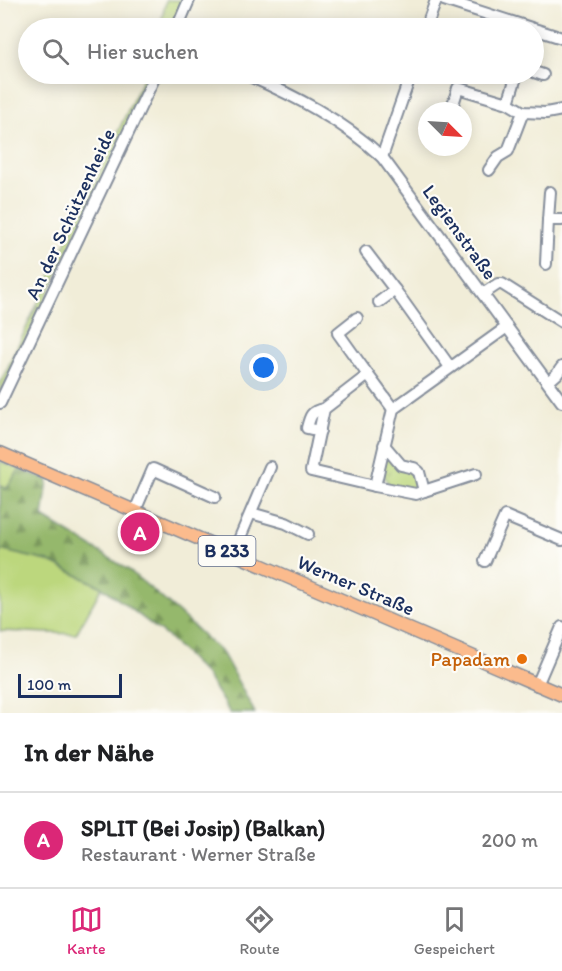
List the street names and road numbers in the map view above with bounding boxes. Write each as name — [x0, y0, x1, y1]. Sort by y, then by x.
street label: An der Schützenheide — [20, 125, 120, 303]
street label: Legienstraße — [418, 180, 502, 284]
road number: B 233 — [198, 536, 256, 566]
street label: Werner Straße — [294, 550, 418, 620]

